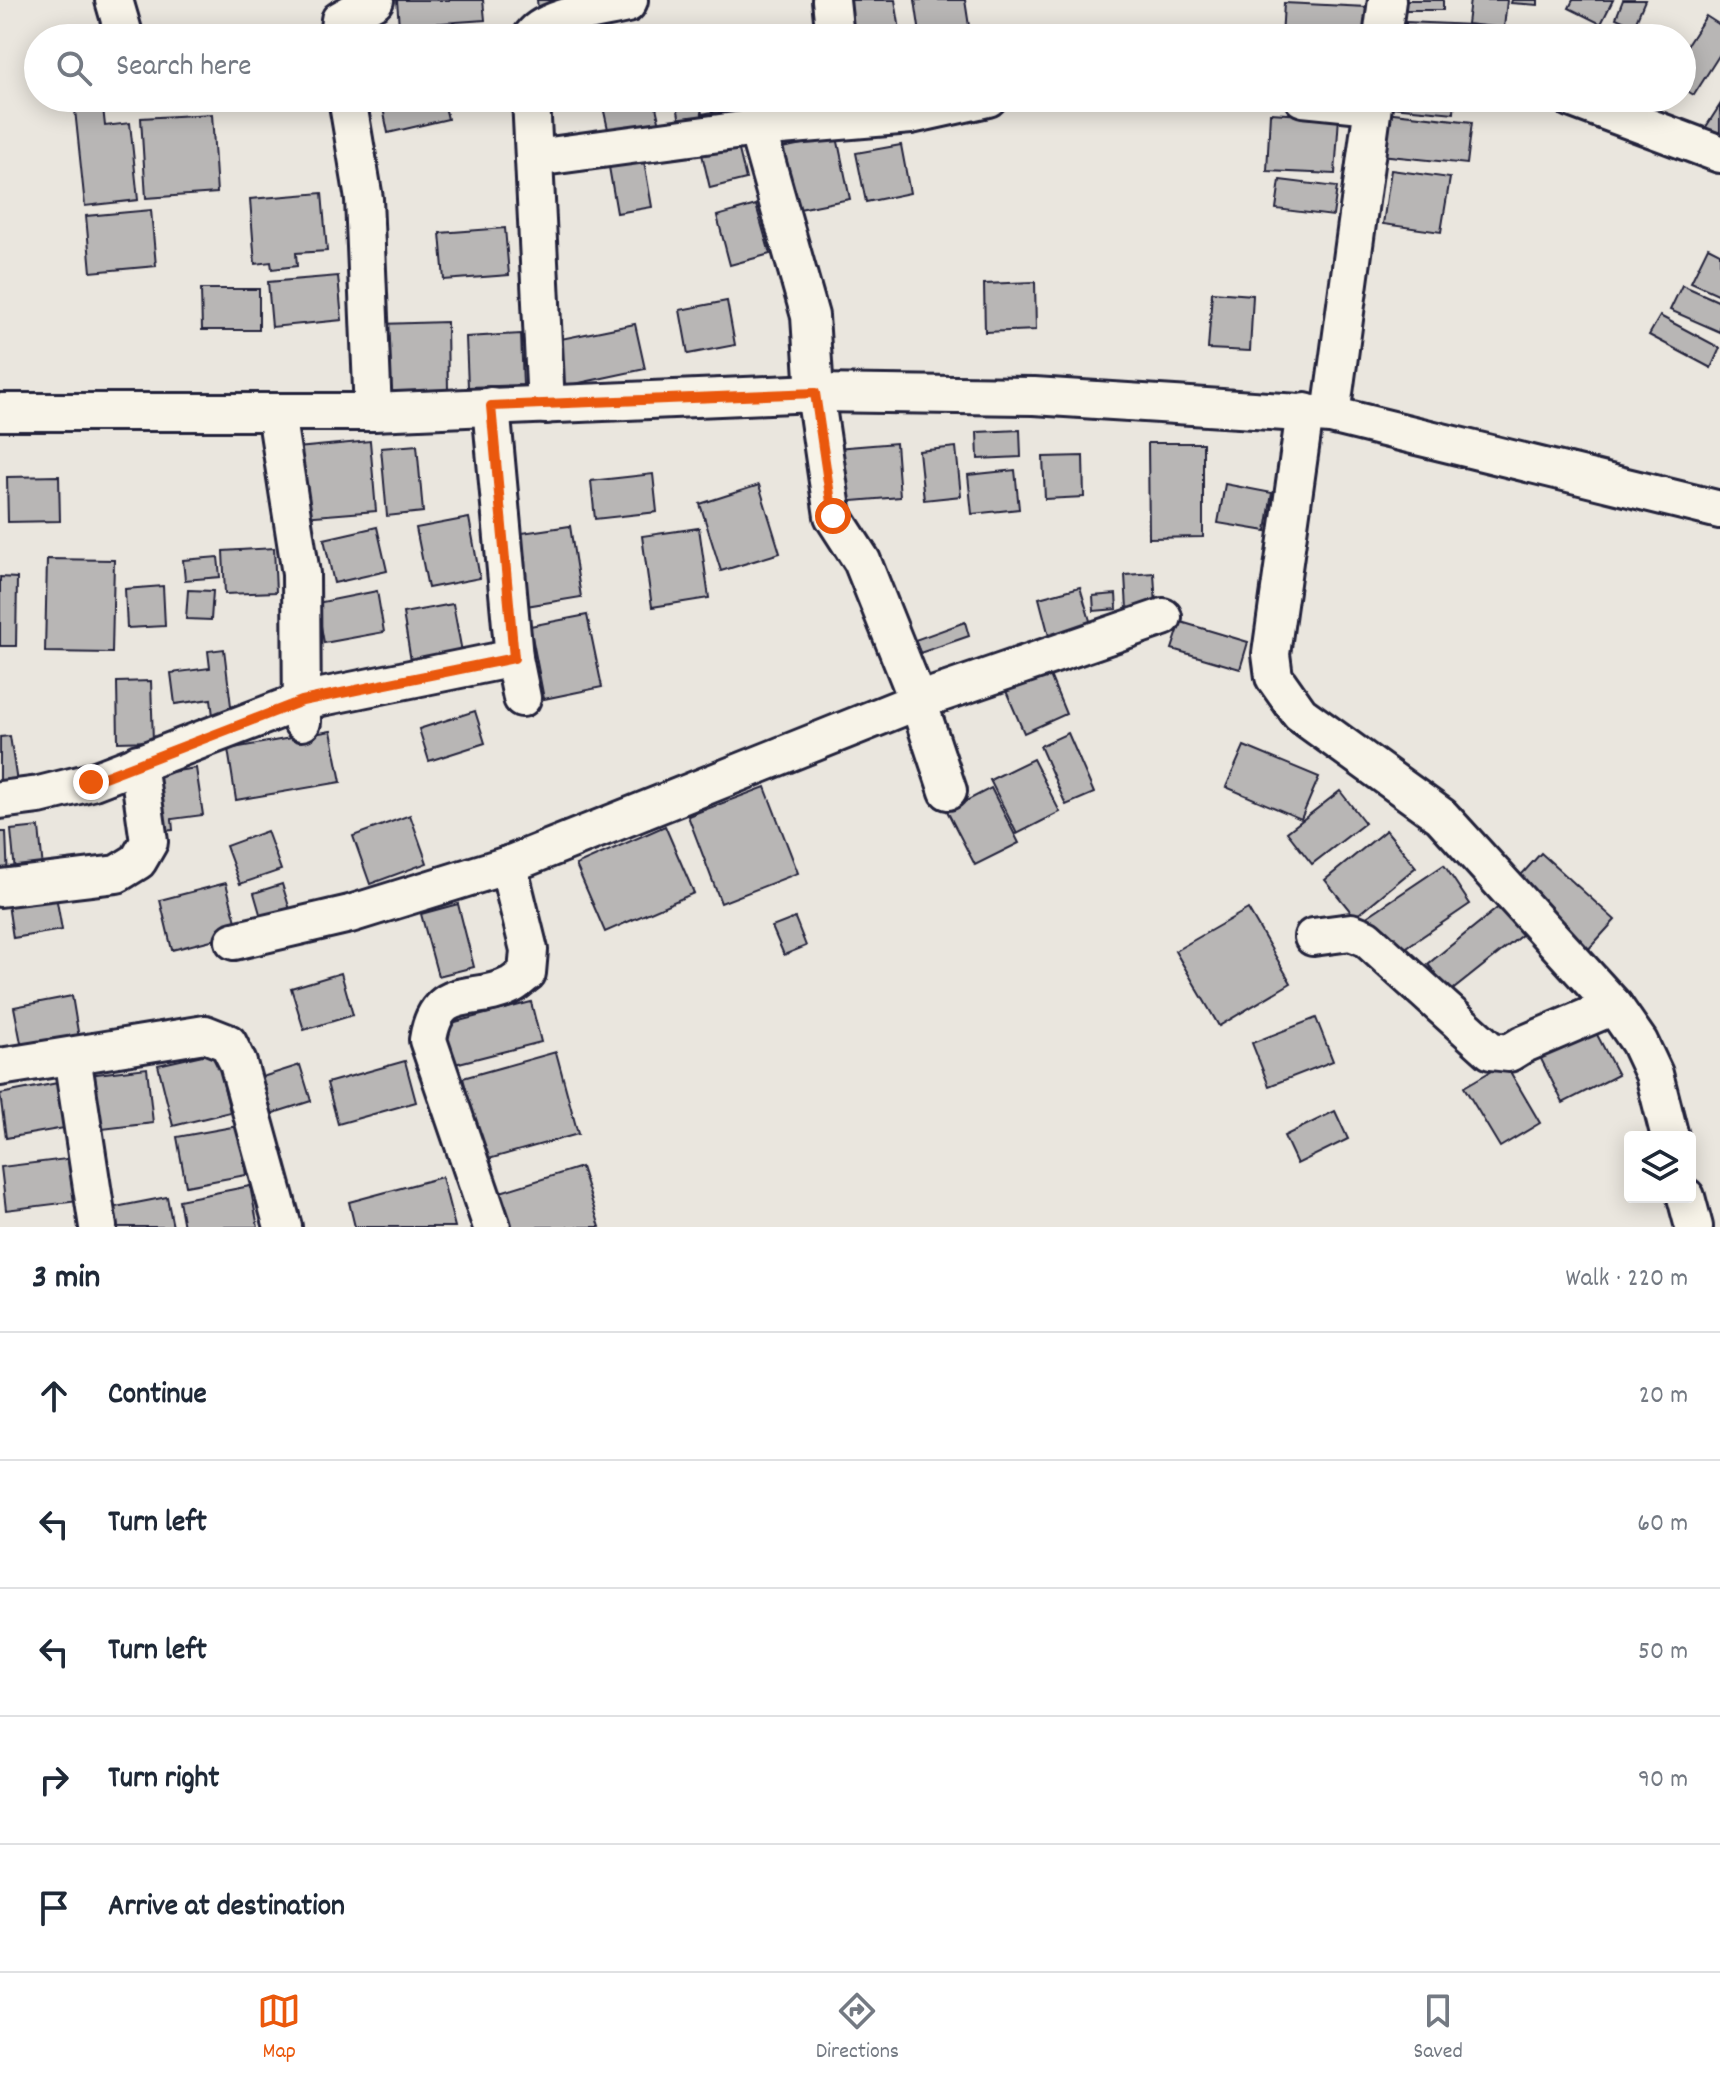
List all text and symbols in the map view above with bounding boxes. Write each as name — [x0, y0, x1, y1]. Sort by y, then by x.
search box — [24, 24, 1696, 112]
icon: search — [52, 46, 96, 90]
text: Search here — [116, 47, 252, 90]
route start — [815, 498, 851, 534]
route end — [73, 764, 109, 800]
map controls — [1624, 1131, 1696, 1203]
button: layers — [1624, 1131, 1696, 1203]
text: 3 min — [32, 1255, 100, 1304]
text: Walk · 220 m — [1565, 1261, 1688, 1298]
icon: ahead — [32, 1374, 76, 1418]
text: Continue — [108, 1375, 207, 1418]
text: 20 m — [1639, 1378, 1688, 1415]
icon: left — [32, 1502, 76, 1546]
text: Turn left — [108, 1503, 207, 1546]
text: 60 m — [1637, 1506, 1688, 1543]
icon: left — [32, 1630, 76, 1674]
text: Turn left — [108, 1631, 207, 1674]
text: 50 m — [1638, 1634, 1688, 1671]
icon: right — [32, 1758, 76, 1802]
text: Turn right — [108, 1759, 219, 1802]
text: 90 m — [1638, 1762, 1688, 1799]
icon: arrive — [32, 1886, 76, 1930]
text: Arrive at destination — [108, 1887, 345, 1930]
tab: Map — [257, 1989, 301, 2068]
tab: Directions — [816, 1989, 899, 2068]
tab: Saved — [1414, 1989, 1463, 2068]

